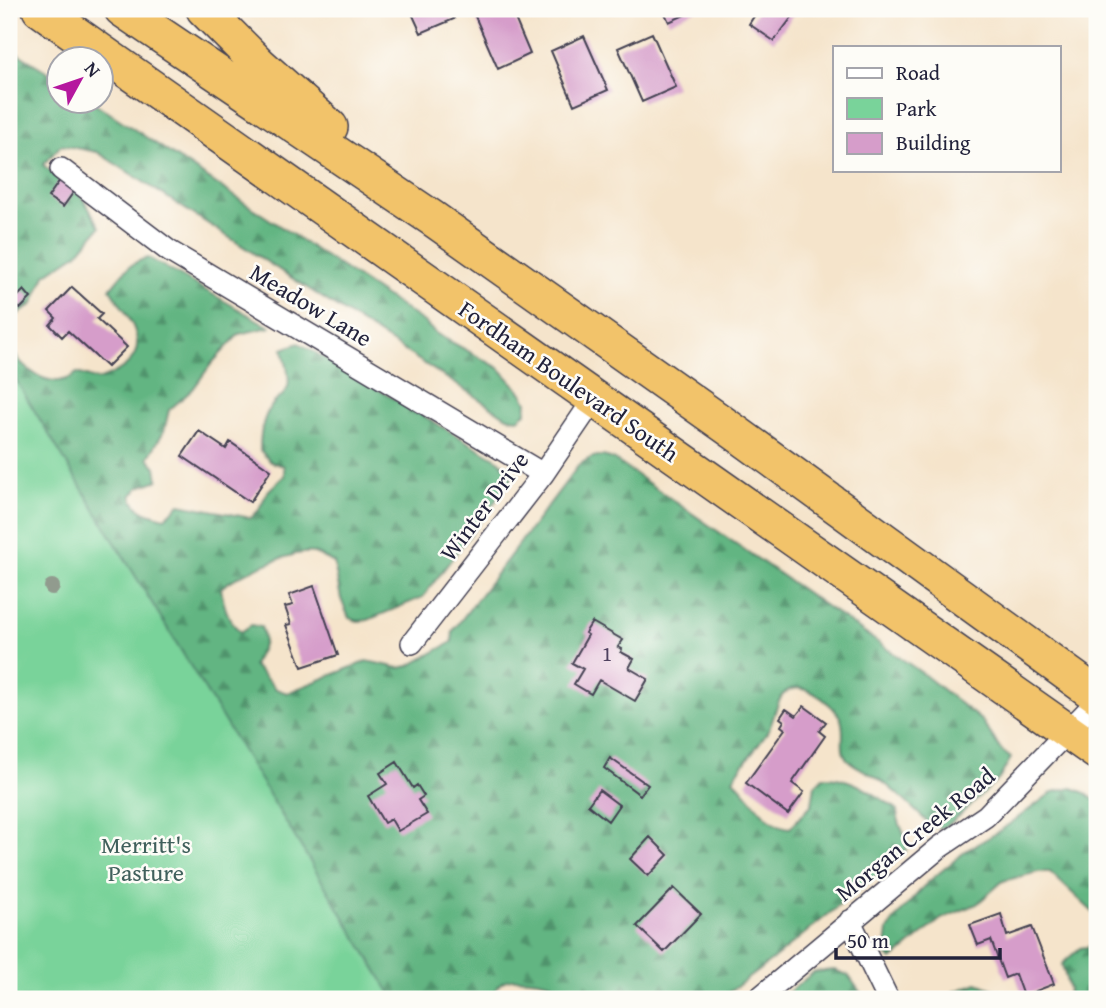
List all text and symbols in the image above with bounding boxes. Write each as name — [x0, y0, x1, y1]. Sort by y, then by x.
north arrow — [46, 46, 116, 116]
legend — [833, 46, 1060, 172]
text: N — [78, 55, 108, 83]
text: Road — [896, 57, 941, 88]
text: Park — [896, 93, 937, 124]
text: Building — [896, 127, 971, 158]
street label: Meadow Lane — [243, 255, 379, 355]
street label: Fordham Boulevard South — [452, 292, 687, 471]
street label: Winter Drive — [431, 444, 537, 568]
house number: 1 — [602, 638, 612, 669]
street label: Morgan Creek Road — [828, 758, 1003, 909]
park label: Merritt's Pasture — [101, 827, 191, 890]
scale bar — [836, 917, 1001, 961]
text: 50 m — [847, 925, 889, 956]

